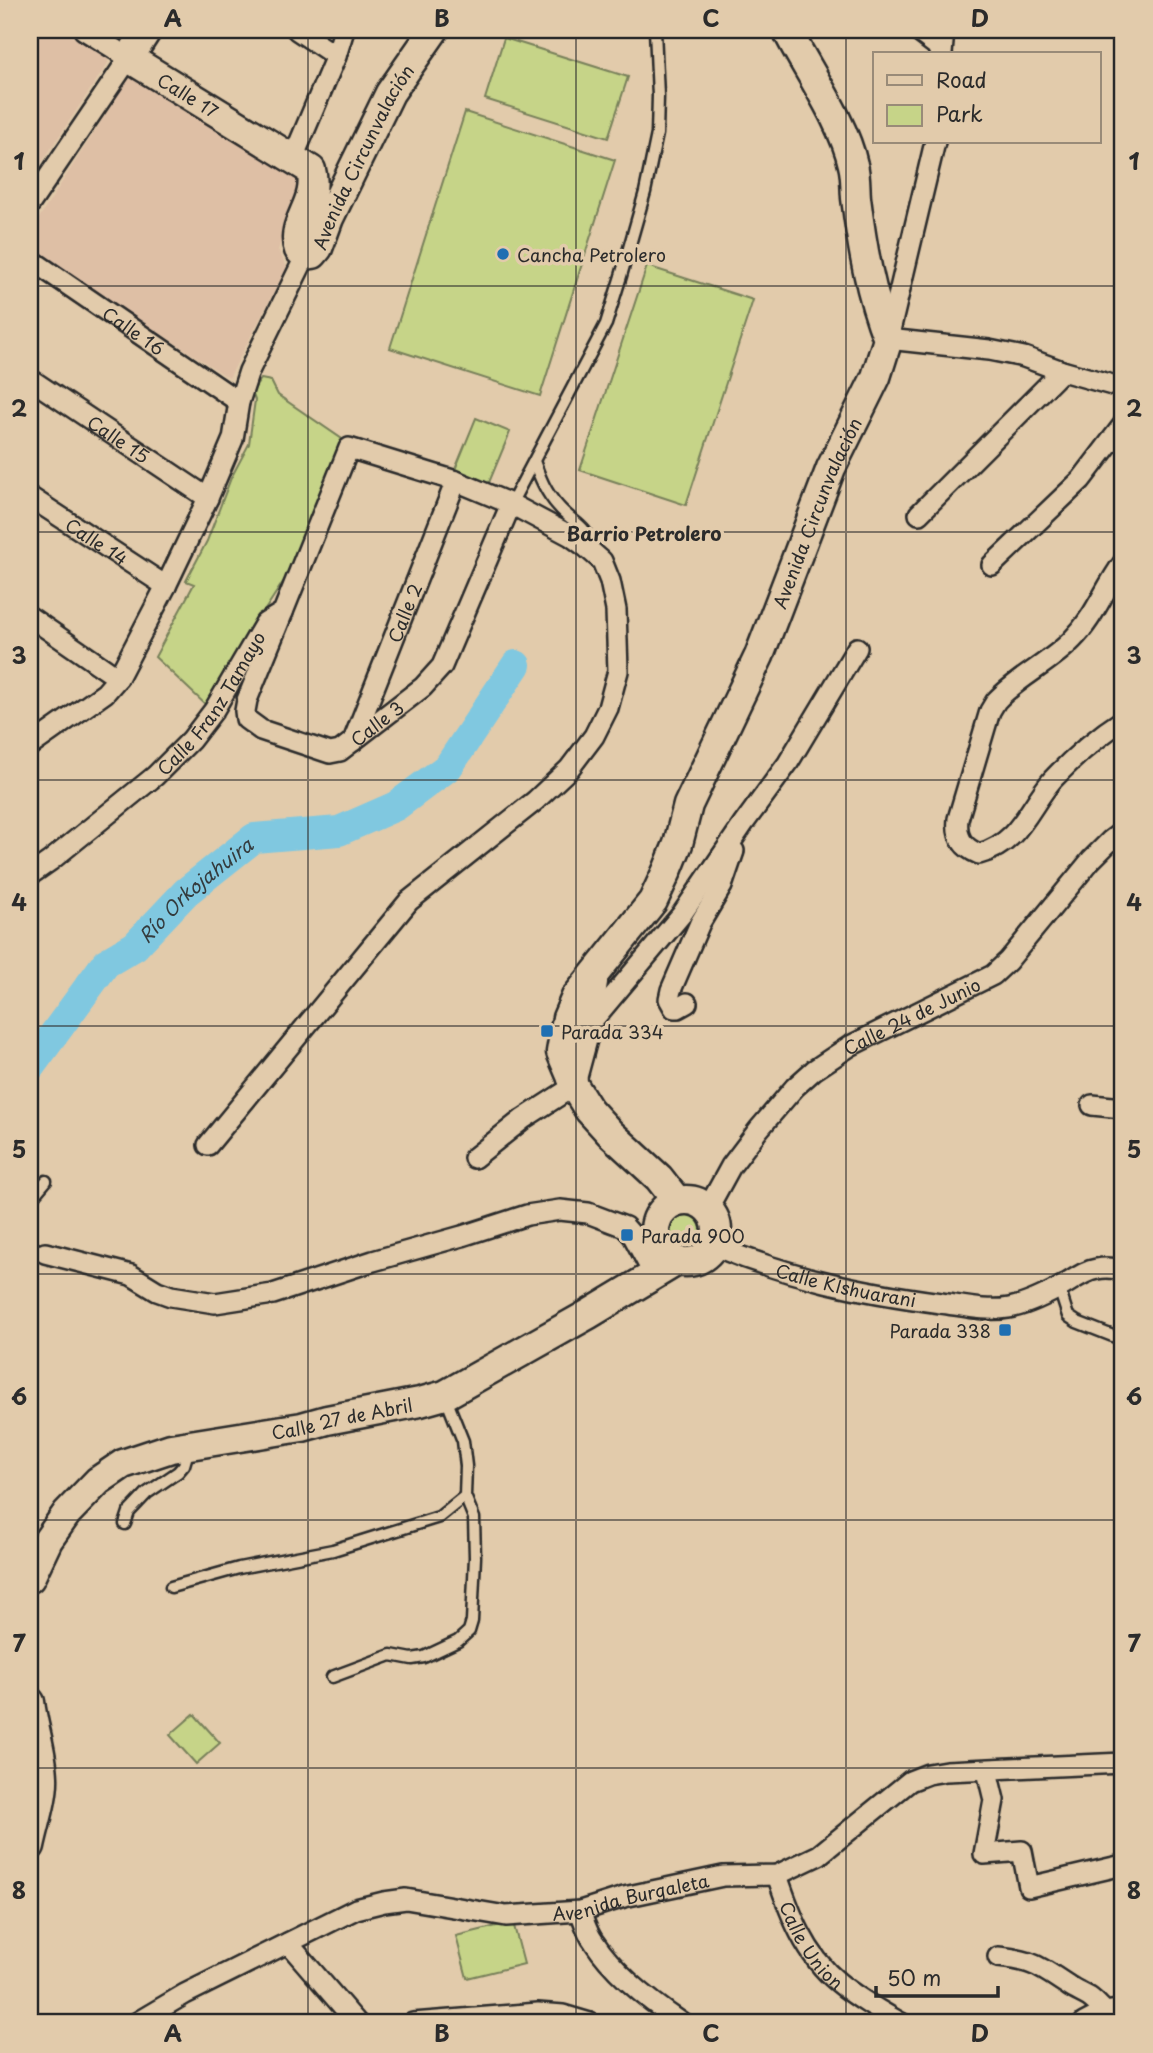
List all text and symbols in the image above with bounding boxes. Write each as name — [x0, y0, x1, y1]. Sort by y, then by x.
text: A — [164, 0, 182, 35]
text: B — [434, 0, 450, 35]
text: C — [702, 0, 720, 35]
text: D — [971, 0, 989, 35]
legend — [873, 52, 1100, 144]
street label: Avenida Circunvalación — [305, 58, 420, 253]
text: Road — [936, 63, 987, 95]
street label: Calle 17 — [153, 65, 224, 124]
text: Park — [936, 97, 983, 129]
text: 1 — [14, 143, 25, 178]
text: 1 — [1129, 143, 1140, 178]
place label: Cancha Petrolero — [517, 241, 666, 268]
marker: Cancha Petrolero — [495, 246, 511, 262]
street label: Calle 16 — [97, 299, 171, 361]
text: 2 — [11, 390, 27, 425]
text: 2 — [1126, 390, 1142, 425]
street label: Calle 15 — [82, 408, 156, 469]
street label: Avenida Circunvalación — [765, 413, 868, 612]
street label: Calle 14 — [60, 510, 133, 571]
district label: Barrio Petrolero — [567, 519, 721, 547]
street label: Calle 2 — [380, 579, 428, 646]
street label: Calle Franz Tamayo — [150, 626, 271, 781]
text: 3 — [11, 637, 27, 672]
text: 3 — [1126, 637, 1142, 672]
street label: Calle 3 — [344, 694, 409, 752]
water label: Río Orkojahuira — [131, 830, 259, 949]
text: 4 — [11, 884, 27, 919]
text: 4 — [1126, 884, 1142, 919]
street label: Calle 24 de Junio — [838, 970, 985, 1061]
place label: Parada 334 — [561, 1018, 664, 1045]
marker: Parada 334 — [539, 1023, 555, 1039]
text: 5 — [12, 1131, 26, 1166]
text: 5 — [1127, 1131, 1141, 1166]
place label: Parada 900 — [641, 1222, 745, 1249]
marker: Parada 900 — [619, 1227, 635, 1243]
street label: Calle KIshuarani — [773, 1256, 918, 1313]
place label: Parada 338 — [889, 1317, 991, 1344]
marker: Parada 338 — [997, 1322, 1013, 1338]
text: 6 — [11, 1378, 27, 1413]
text: 6 — [1126, 1378, 1142, 1413]
street label: Calle 27 de Abril — [269, 1390, 415, 1445]
text: 7 — [12, 1625, 26, 1660]
text: 7 — [1127, 1625, 1141, 1660]
street label: Avenida Burgaleta — [552, 1866, 712, 1926]
text: 8 — [12, 1872, 26, 1907]
text: 8 — [1127, 1872, 1141, 1907]
street label: Calle Union — [774, 1897, 850, 1995]
scale bar — [876, 1955, 999, 1999]
text: 50 m — [887, 1961, 941, 1993]
text: A — [164, 2015, 182, 2050]
text: B — [434, 2015, 450, 2050]
text: C — [702, 2015, 720, 2050]
text: D — [971, 2015, 989, 2050]

